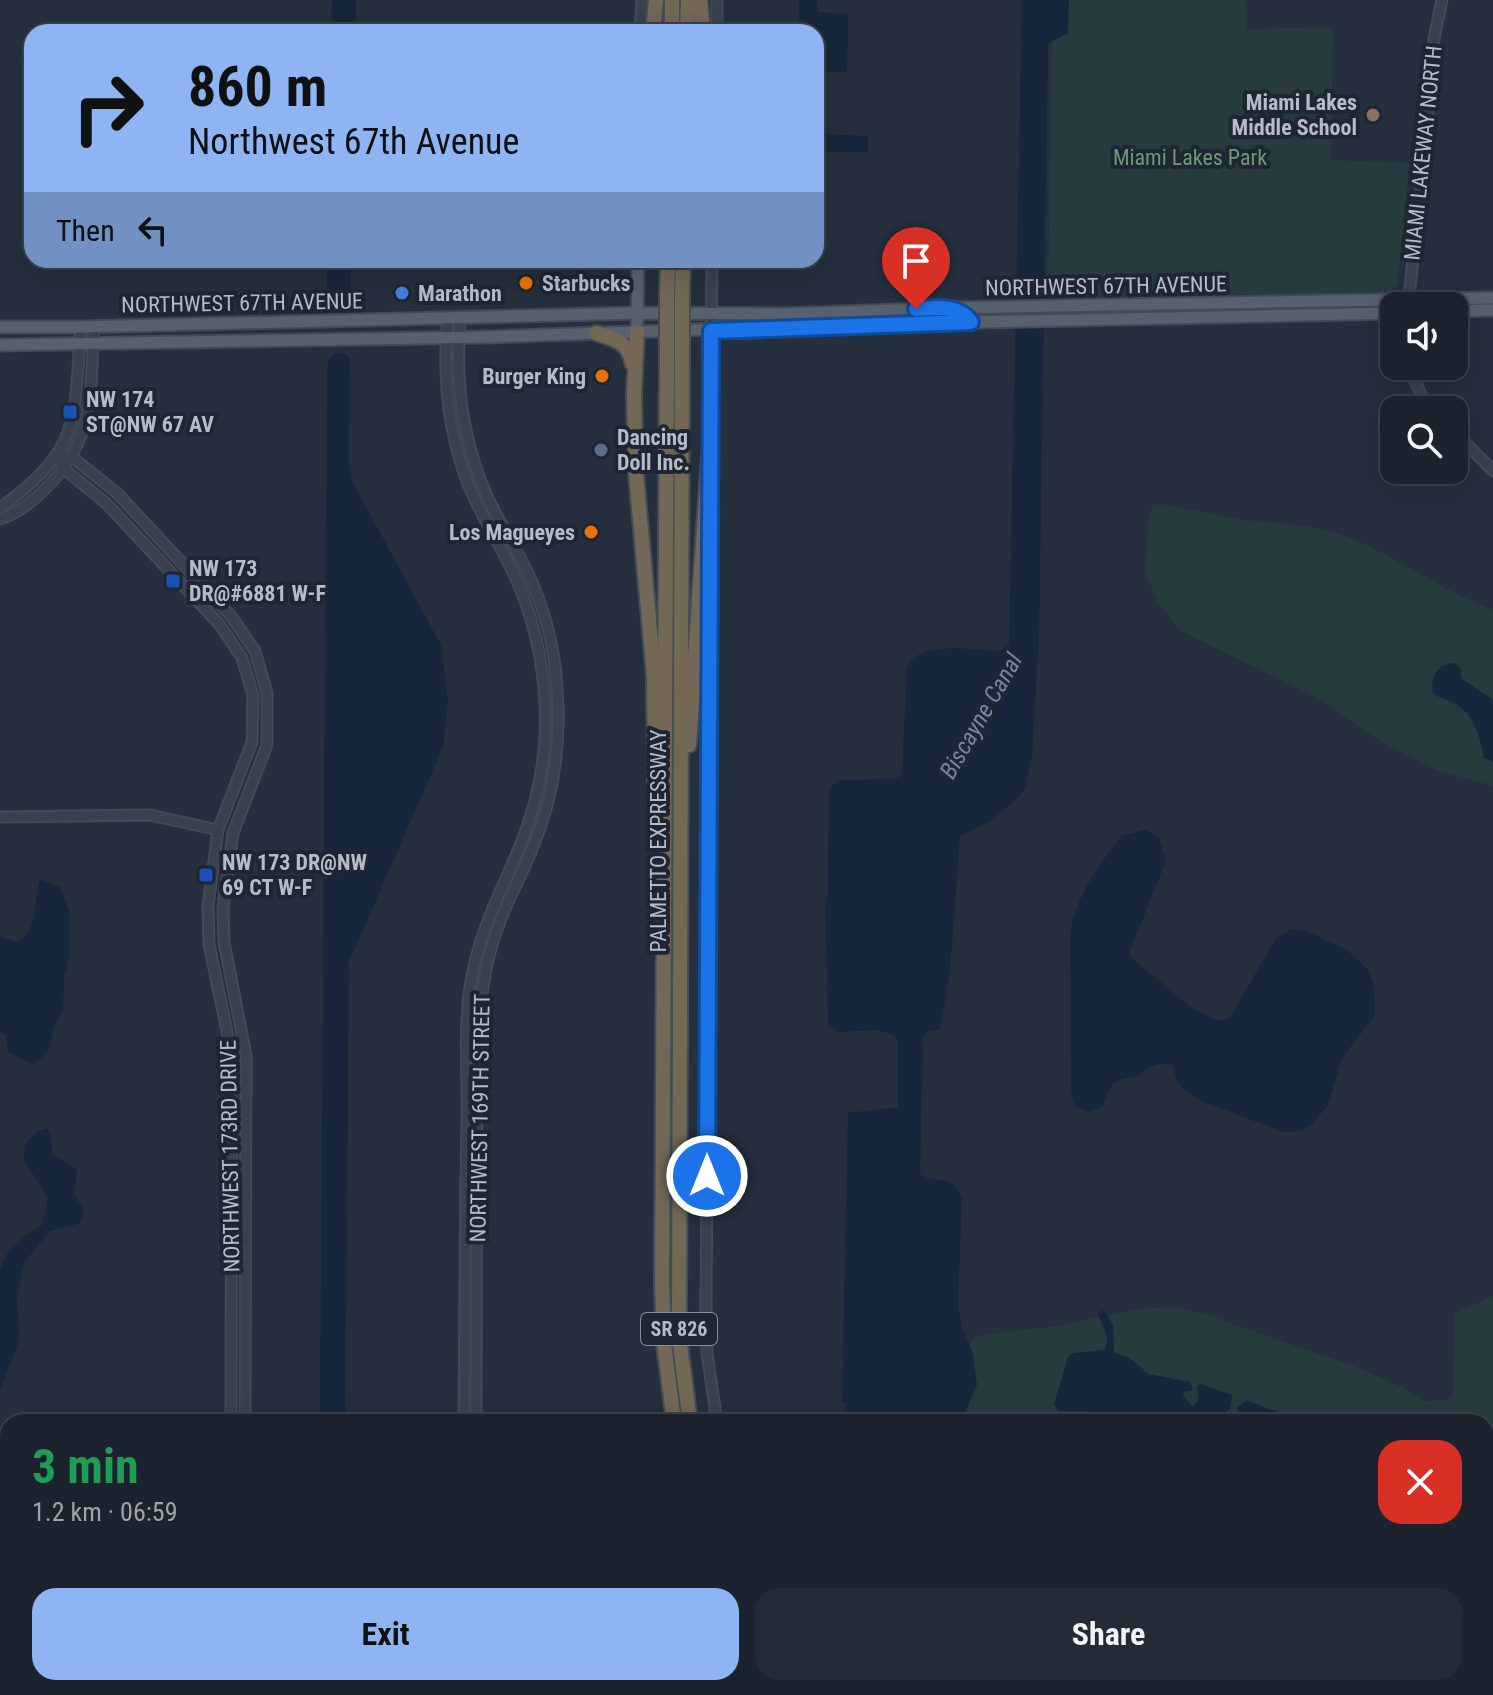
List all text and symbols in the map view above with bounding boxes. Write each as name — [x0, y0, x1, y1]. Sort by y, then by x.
street label: MIAMI LAKEWAY NORTH — [1399, 44, 1447, 262]
text: 860 m — [188, 54, 327, 120]
icon: right — [56, 56, 160, 160]
place label: Miami Lakes Middle School — [1232, 90, 1357, 140]
marker: Miami Lakes Middle School — [1364, 106, 1382, 124]
text: Northwest 67th Avenue — [188, 121, 519, 163]
park label: Miami Lakes Park — [1113, 145, 1267, 170]
icon: left — [131, 208, 175, 252]
text: Then — [56, 213, 115, 248]
pin — [882, 227, 950, 309]
icon: arrive — [894, 239, 938, 283]
place label: Starbucks — [542, 271, 631, 296]
street label: NORTHWEST 67TH AVENUE — [985, 271, 1227, 301]
marker: Starbucks — [517, 274, 535, 292]
place label: Marathon — [418, 281, 502, 306]
marker: Marathon — [393, 284, 411, 302]
street label: NORTHWEST 67TH AVENUE — [121, 288, 363, 318]
map controls — [1380, 292, 1468, 484]
button: sound — [1380, 292, 1468, 380]
place label: Burger King — [482, 364, 586, 389]
marker: Burger King — [593, 367, 611, 385]
place label: NW 174 ST@NW 67 AV — [86, 387, 214, 437]
button: search — [1380, 396, 1468, 484]
marker: NW 174 ST@NW 67 AV — [61, 403, 79, 421]
place label: Dancing Doll Inc. — [617, 425, 690, 475]
marker: Dancing Doll Inc. — [592, 441, 610, 459]
place label: Los Magueyes — [449, 520, 575, 545]
marker: Los Magueyes — [582, 523, 600, 541]
place label: NW 173 DR@#6881 W-F — [189, 556, 326, 606]
marker: NW 173 DR@#6881 W-F — [164, 572, 182, 590]
water label: Biscayne Canal — [934, 648, 1028, 784]
street label: PALMETTO EXPRESSWAY — [646, 729, 671, 952]
place label: NW 173 DR@NW 69 CT W-F — [222, 850, 367, 900]
marker: NW 173 DR@NW 69 CT W-F — [197, 866, 215, 884]
street label: NORTHWEST 169TH STREET — [465, 993, 495, 1243]
street label: NORTHWEST 173RD DRIVE — [215, 1039, 245, 1273]
position arrow — [665, 1134, 749, 1218]
road number: SR 826 — [641, 1313, 717, 1345]
text: 3 min — [32, 1438, 139, 1495]
button: close — [1378, 1440, 1462, 1524]
text: 1.2 km · 06:59 — [32, 1497, 177, 1527]
button: Exit — [32, 1588, 739, 1680]
button: Share — [755, 1588, 1462, 1680]

